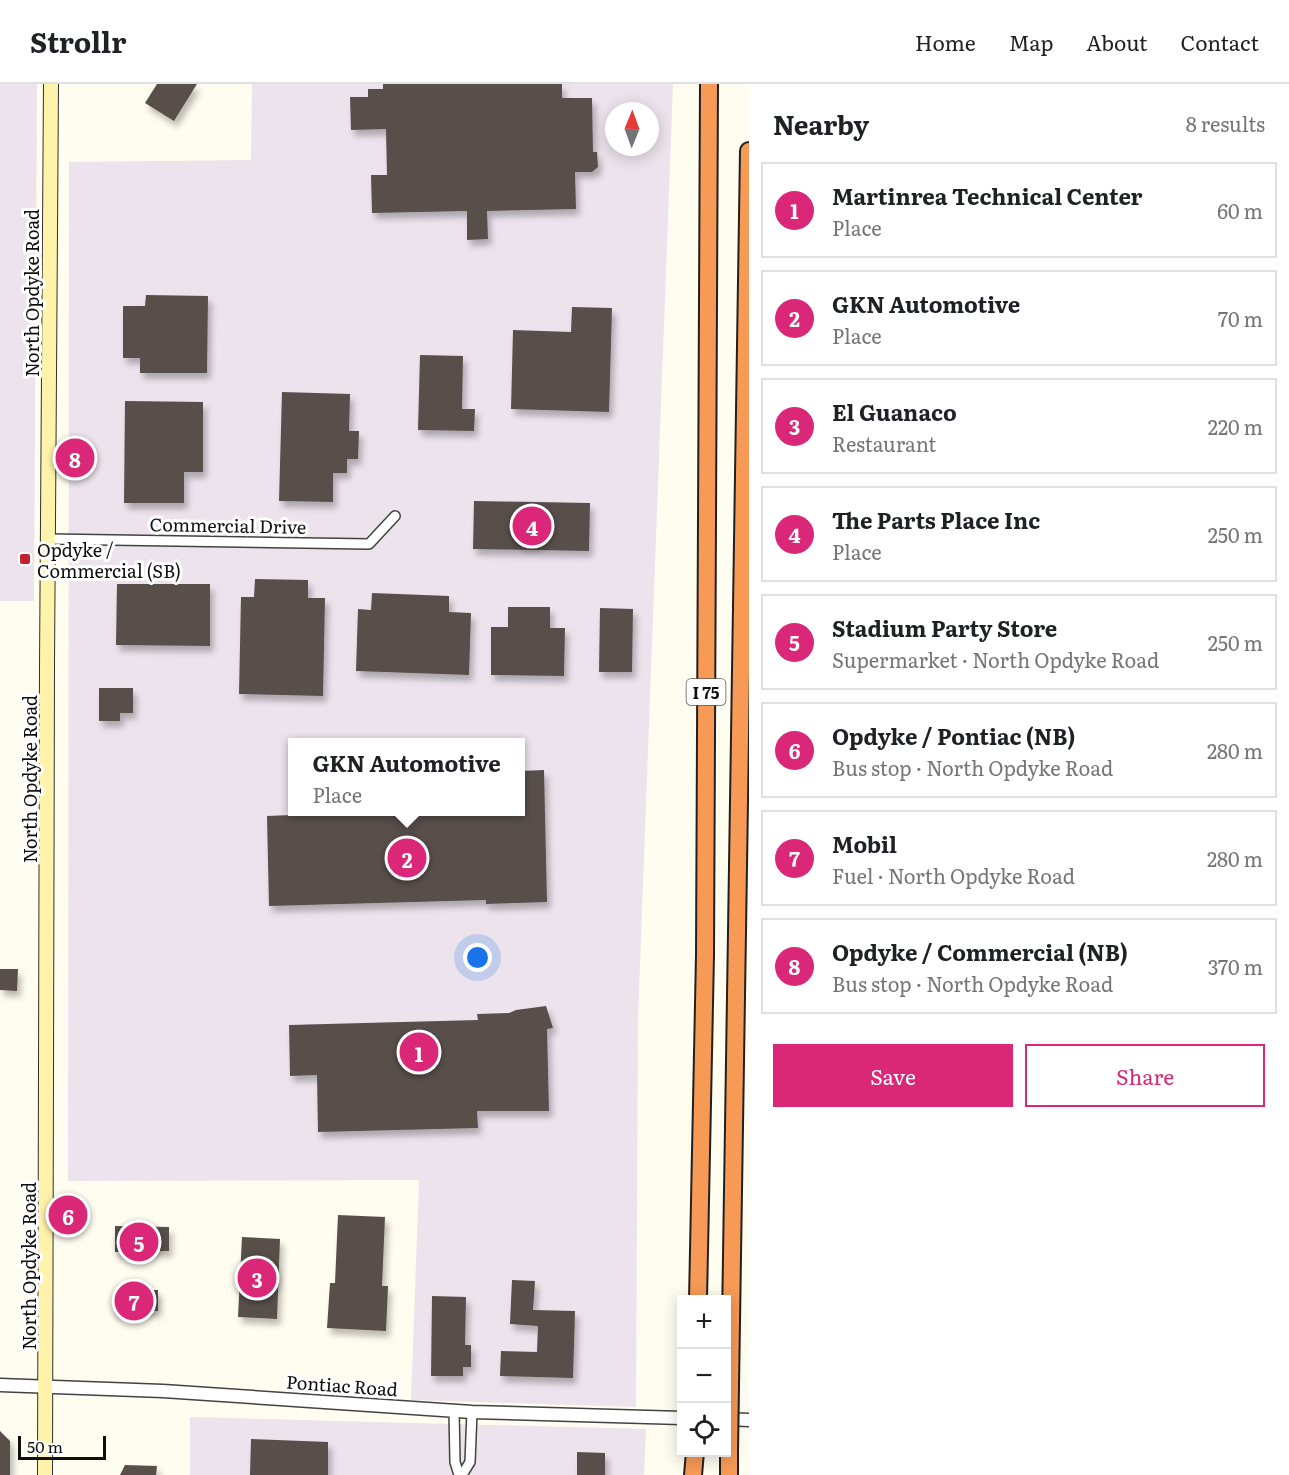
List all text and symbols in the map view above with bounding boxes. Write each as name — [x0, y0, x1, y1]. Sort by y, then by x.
text: Strollr — [30, 20, 126, 62]
text: Home — [915, 26, 976, 57]
text: Map — [1009, 26, 1053, 57]
text: About — [1086, 26, 1148, 57]
text: Contact — [1181, 26, 1259, 57]
north arrow — [605, 102, 659, 156]
text: Nearby — [773, 104, 869, 143]
text: 8 results — [1186, 108, 1265, 138]
text: Martinrea Technical Center — [832, 179, 1143, 212]
text: 1 — [790, 195, 799, 225]
text: 60 m — [1217, 195, 1263, 225]
street label: North Opdyke Road — [18, 209, 45, 377]
text: Place — [832, 212, 882, 242]
text: GKN Automotive — [832, 287, 1020, 320]
text: 2 — [789, 303, 800, 333]
text: 70 m — [1218, 303, 1263, 333]
text: Place — [832, 320, 882, 350]
text: El Guanaco — [832, 395, 957, 428]
text: 3 — [789, 411, 800, 441]
text: 220 m — [1208, 411, 1263, 441]
text: Restaurant — [832, 428, 936, 458]
pin: 8 — [56, 436, 94, 481]
text: The Parts Place Inc — [832, 503, 1040, 536]
pin: 4 — [512, 504, 552, 548]
street label: Commercial Drive — [149, 510, 307, 540]
text: 4 — [788, 519, 801, 549]
text: 250 m — [1208, 519, 1263, 549]
place label: Opdyke / Commercial (SB) — [37, 536, 181, 584]
text: Place — [832, 536, 882, 566]
marker: Opdyke / Commercial (SB) — [18, 552, 32, 566]
text: Stadium Party Store — [832, 611, 1057, 644]
text: 5 — [789, 627, 800, 657]
text: 250 m — [1208, 627, 1263, 657]
text: Supermarket · North Opdyke Road — [832, 644, 1159, 674]
road number: I 75 — [686, 679, 726, 705]
street label: North Opdyke Road — [16, 695, 43, 863]
text: Opdyke / Pontiac (NB) — [832, 719, 1075, 752]
text: 6 — [789, 735, 800, 765]
text: 280 m — [1207, 735, 1263, 765]
popup — [288, 738, 525, 816]
text: GKN Automotive — [312, 746, 501, 779]
text: Bus stop · North Opdyke Road — [832, 752, 1113, 782]
text: Place — [312, 779, 362, 809]
text: Mobil — [832, 827, 897, 860]
pin: 2 — [388, 836, 426, 880]
text: 7 — [789, 843, 800, 873]
text: 280 m — [1207, 843, 1263, 873]
text: Fuel · North Opdyke Road — [832, 860, 1075, 890]
text: Opdyke / Commercial (NB) — [832, 935, 1128, 968]
your location — [463, 943, 492, 972]
text: 8 — [789, 951, 800, 981]
text: 370 m — [1208, 951, 1263, 981]
text: Bus stop · North Opdyke Road — [832, 968, 1113, 998]
pin: 1 — [400, 1030, 438, 1074]
button: Save — [773, 1044, 1013, 1107]
button: Share — [1025, 1044, 1265, 1107]
street label: North Opdyke Road — [15, 1182, 42, 1350]
pin: 6 — [48, 1192, 88, 1238]
pin: 5 — [120, 1220, 158, 1264]
pin: 3 — [238, 1256, 276, 1300]
pin: 7 — [114, 1278, 154, 1324]
map controls — [677, 1295, 731, 1457]
button: + — [677, 1295, 731, 1349]
button: − — [677, 1349, 731, 1403]
street label: Pontiac Road — [285, 1368, 399, 1402]
button: locate — [677, 1403, 731, 1457]
scale bar — [18, 1433, 106, 1460]
text: 50 m — [27, 1434, 63, 1458]

